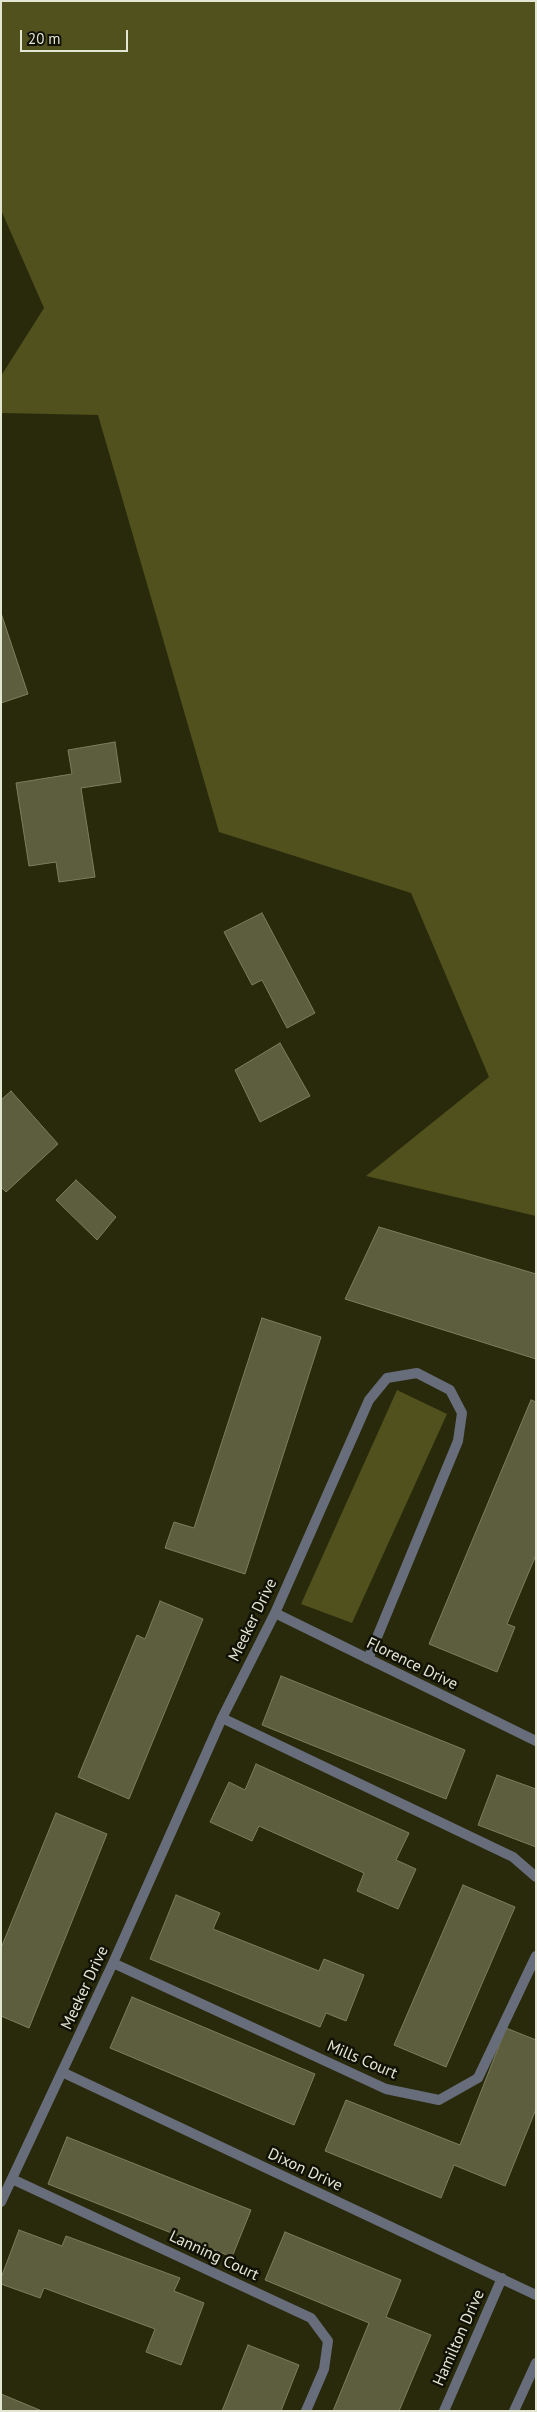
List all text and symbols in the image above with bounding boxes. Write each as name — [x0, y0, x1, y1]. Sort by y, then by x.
scale bar — [22, 20, 130, 52]
text: 20 m — [28, 29, 61, 48]
street label: Meeker Drive — [225, 1575, 281, 1665]
street label: Florence Drive — [363, 1634, 461, 1694]
street label: Meeker Drive — [57, 1943, 113, 2033]
street label: Mills Court — [324, 2037, 400, 2083]
street label: Dixon Drive — [265, 2144, 345, 2196]
street label: Lanning Court — [166, 2227, 262, 2285]
street label: Hamilton Drive — [429, 2287, 489, 2389]

